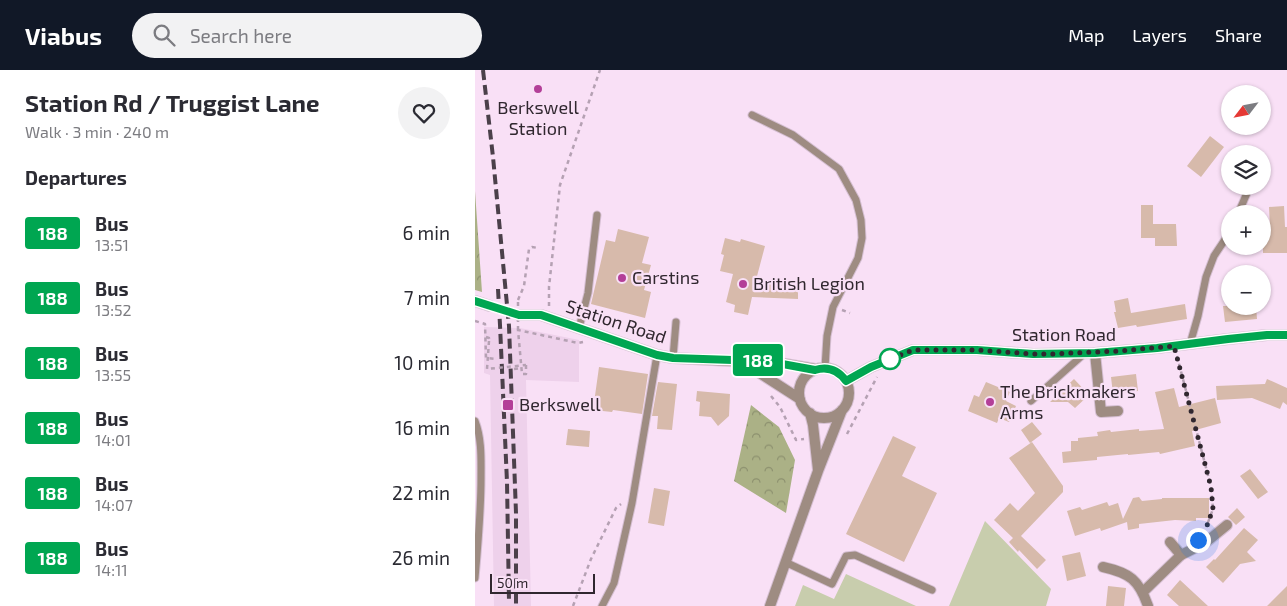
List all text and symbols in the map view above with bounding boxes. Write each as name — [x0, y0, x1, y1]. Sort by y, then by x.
search box — [132, 13, 482, 58]
text: Viabus — [25, 21, 102, 50]
icon: search — [150, 21, 178, 49]
text: Search here — [190, 24, 292, 47]
text: Map — [1068, 24, 1104, 46]
text: Layers — [1132, 24, 1187, 46]
text: Share — [1215, 24, 1262, 46]
marker: Berkswell Station — [532, 83, 544, 95]
north arrow — [1221, 85, 1271, 135]
map controls — [1221, 85, 1271, 315]
button: heart — [398, 87, 450, 139]
text: Station Rd / Truggist Lane — [25, 88, 320, 117]
place label: Berkswell Station — [497, 96, 579, 139]
text: Walk · 3 min · 240 m — [25, 122, 169, 141]
button: layers — [1221, 145, 1271, 195]
text: Departures — [25, 166, 127, 189]
button: + — [1221, 205, 1271, 255]
text: Bus — [95, 212, 129, 235]
text: 6 min — [402, 221, 450, 244]
text: 188 — [37, 222, 68, 244]
text: 13:51 — [95, 235, 129, 254]
button: − — [1221, 265, 1271, 315]
place label: Carstins — [632, 266, 699, 288]
marker: Carstins — [616, 272, 628, 284]
place label: British Legion — [753, 272, 865, 294]
text: Bus — [95, 277, 129, 300]
marker: British Legion — [737, 278, 749, 290]
text: 7 min — [404, 286, 450, 309]
text: 188 — [37, 287, 68, 309]
street label: Station Road — [563, 294, 669, 348]
text: 13:52 — [95, 300, 132, 319]
street label: Station Road — [1012, 323, 1116, 345]
text: Bus — [95, 342, 129, 365]
line badge: 188 — [729, 344, 787, 376]
unlabelled marker — [879, 348, 901, 370]
text: 188 — [743, 349, 773, 371]
text: 10 min — [394, 351, 450, 374]
text: 188 — [37, 352, 68, 374]
text: 13:55 — [95, 365, 131, 384]
place label: The Brickmakers Arms — [1000, 380, 1136, 423]
place label: Berkswell — [519, 393, 601, 415]
marker: The Brickmakers Arms — [984, 396, 996, 408]
marker: Berkswell — [501, 398, 515, 412]
text: Bus — [95, 407, 129, 430]
text: 16 min — [395, 416, 450, 439]
text: 188 — [37, 417, 68, 439]
text: 14:01 — [95, 430, 131, 449]
text: Bus — [95, 472, 129, 495]
text: 22 min — [392, 481, 450, 504]
text: 188 — [37, 482, 68, 504]
text: 14:07 — [95, 495, 133, 514]
your location — [1186, 528, 1211, 553]
text: Bus — [95, 537, 129, 560]
text: 26 min — [392, 546, 450, 569]
text: 188 — [37, 547, 68, 569]
text: 14:11 — [95, 560, 128, 579]
scale bar — [490, 571, 595, 594]
text: 50 m — [497, 574, 528, 591]

